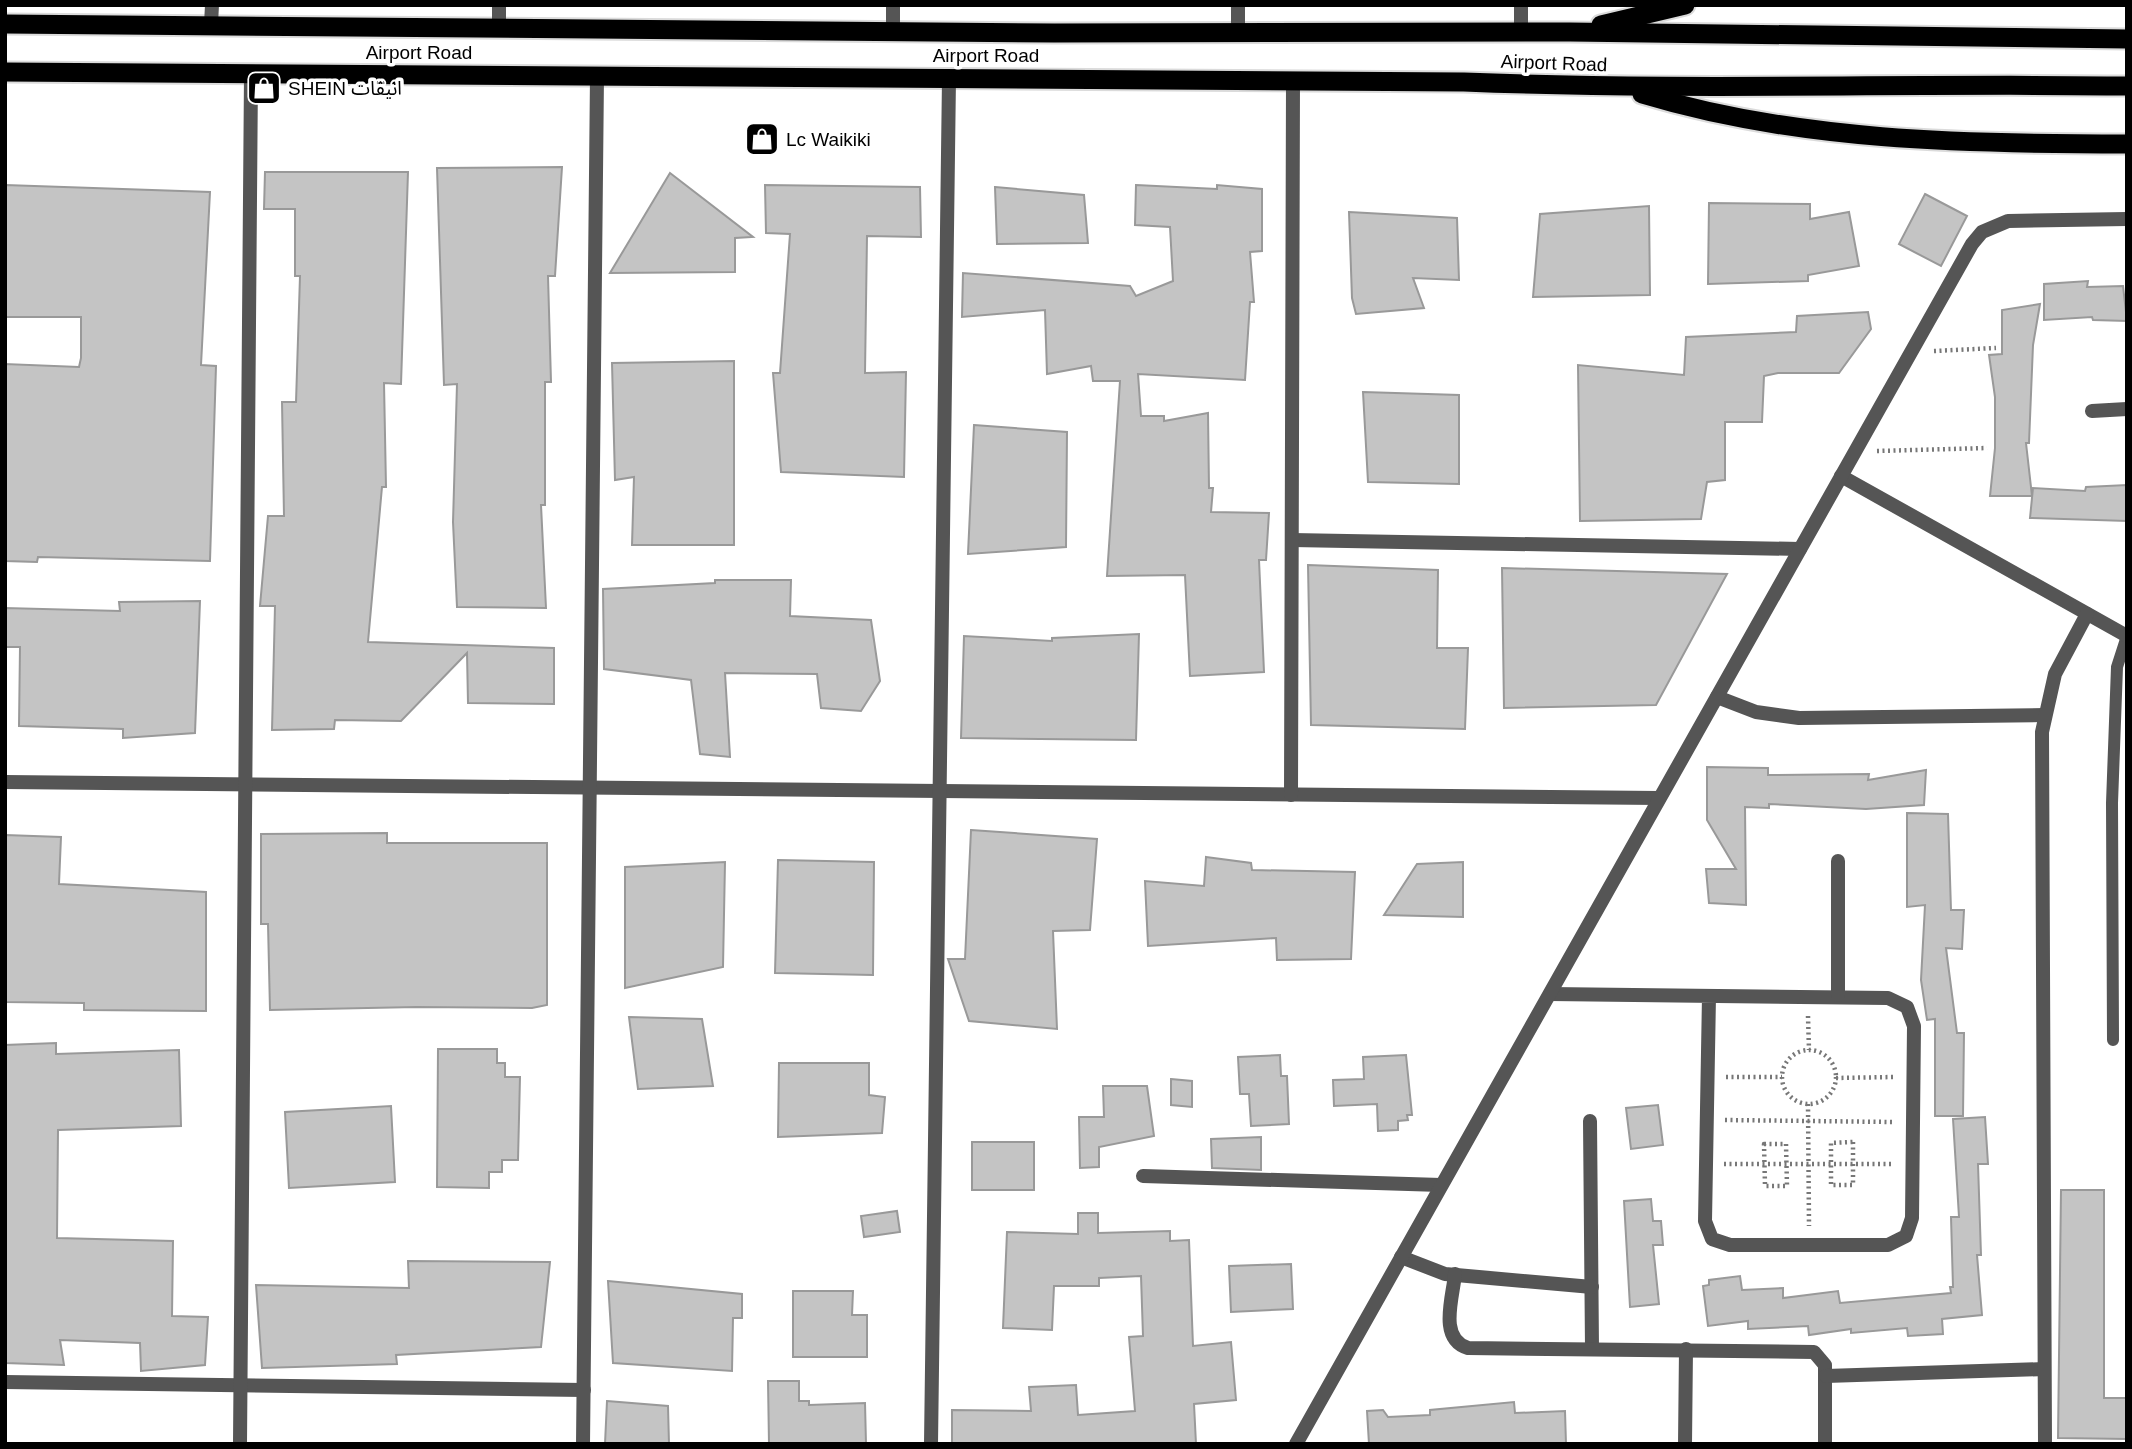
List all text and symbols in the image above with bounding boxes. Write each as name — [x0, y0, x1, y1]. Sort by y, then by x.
street label: Airport Road — [366, 42, 472, 63]
street label: Airport Road — [933, 45, 1039, 66]
street label: Airport Road — [1500, 51, 1608, 75]
shop icon: SHEIN انيقات — [245, 69, 283, 107]
place label: SHEIN انيقات — [288, 78, 402, 99]
shop icon: Lc Waikiki — [743, 120, 781, 158]
place label: Lc Waikiki — [786, 129, 871, 150]

